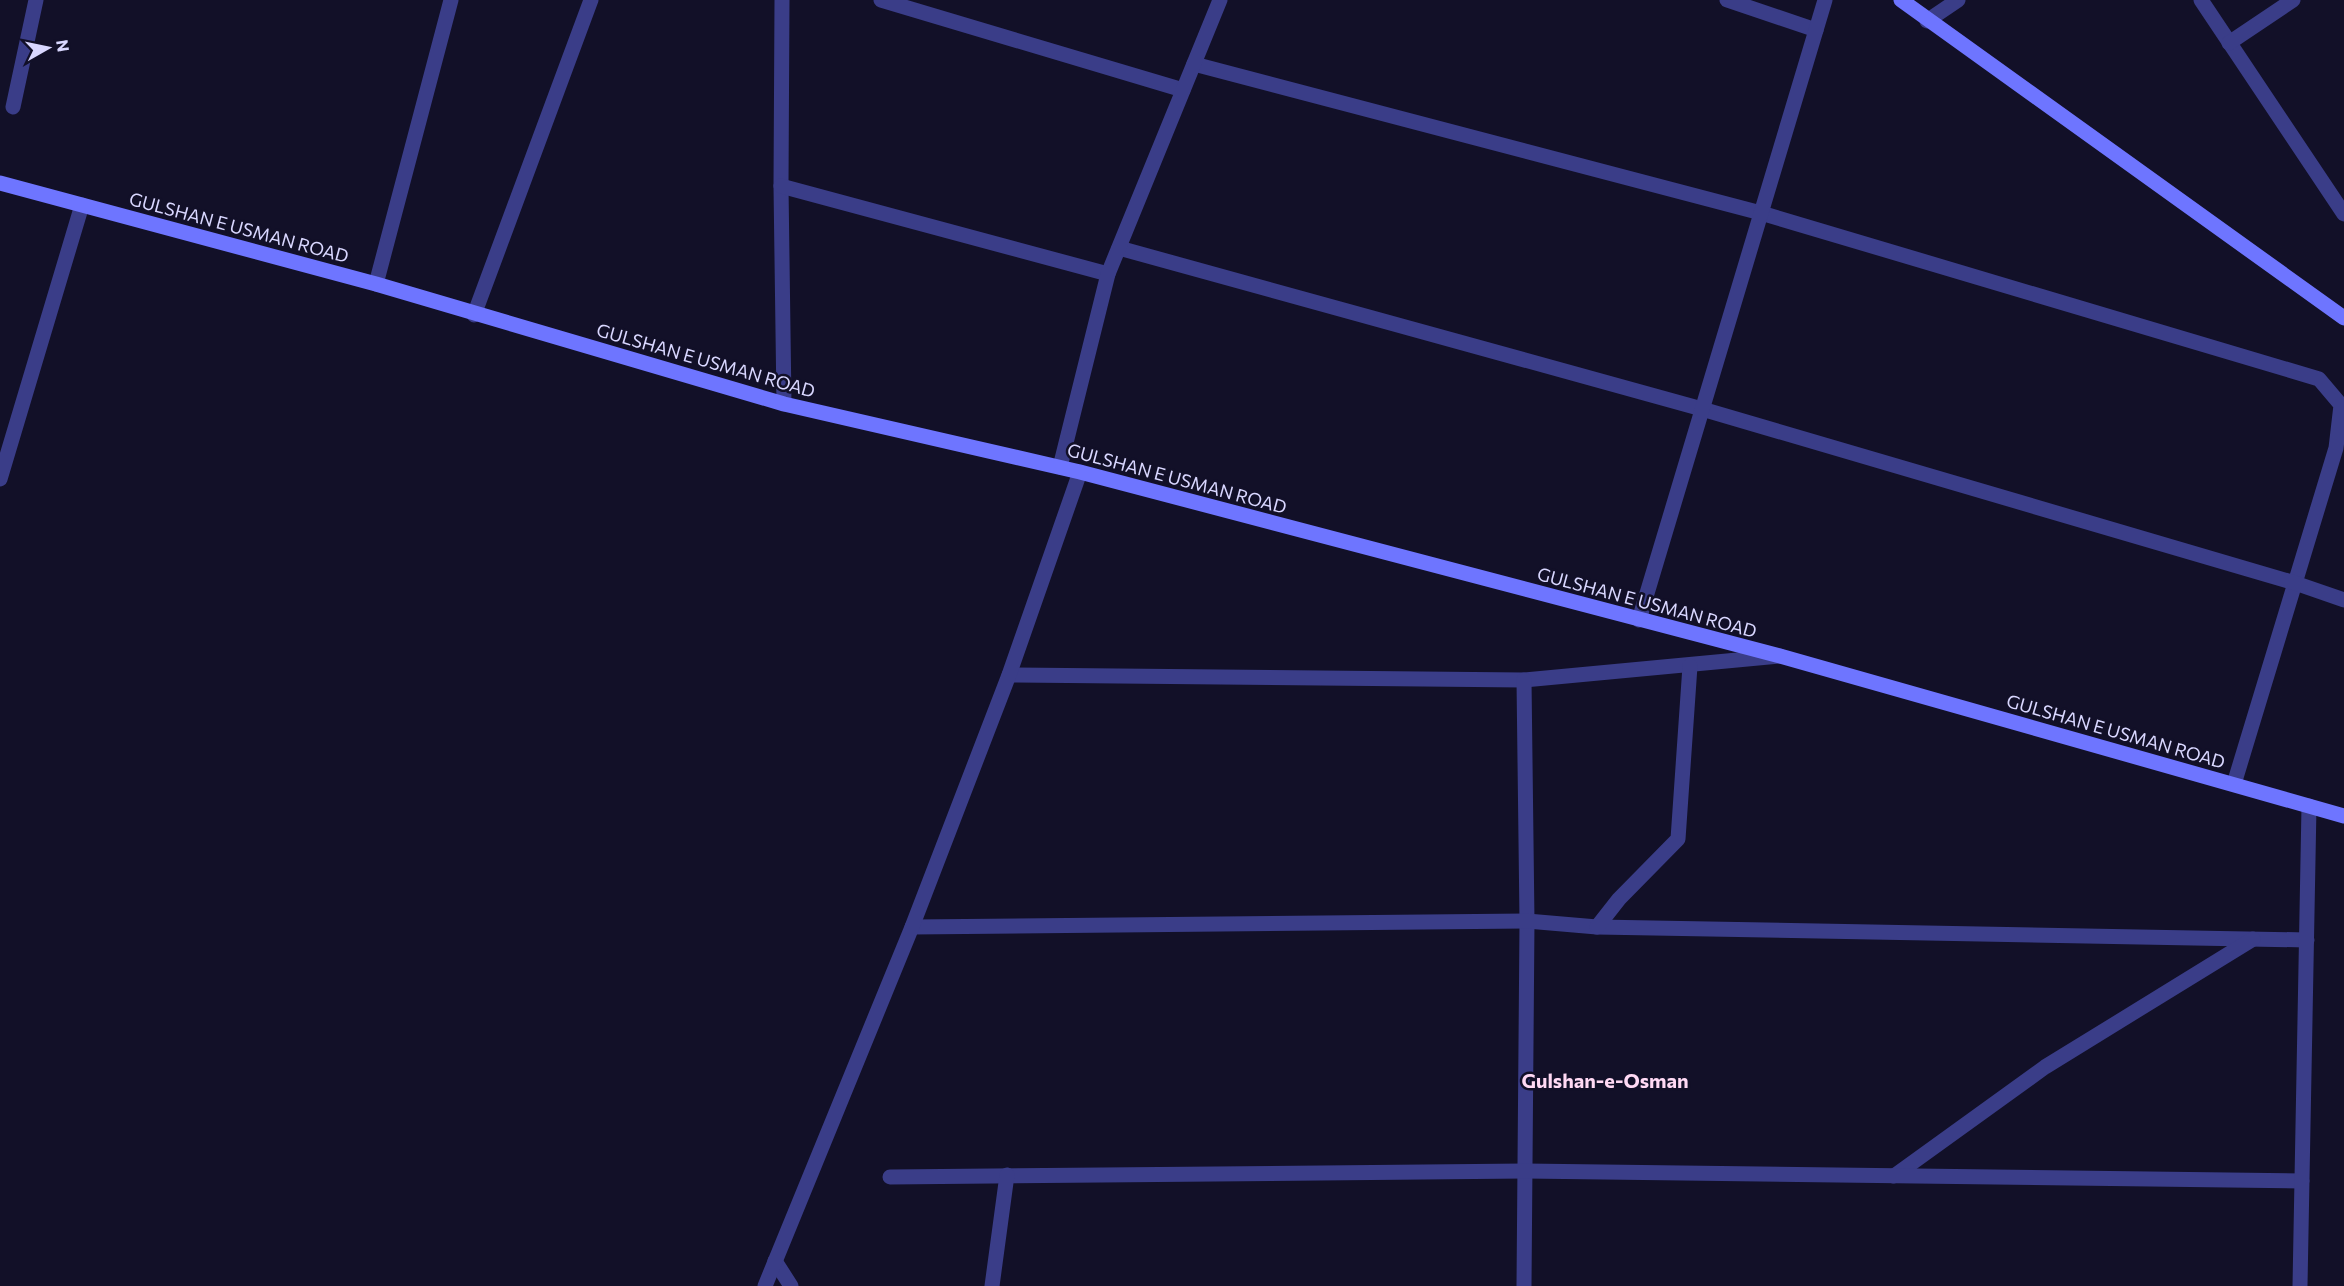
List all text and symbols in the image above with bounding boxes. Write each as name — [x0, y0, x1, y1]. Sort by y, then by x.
north arrow — [18, 18, 78, 78]
text: N — [53, 38, 74, 53]
street label: GULSHAN E USMAN ROAD — [127, 187, 351, 267]
street label: GULSHAN E USMAN ROAD — [594, 318, 818, 402]
street label: GULSHAN E USMAN ROAD — [1065, 438, 1289, 518]
street label: GULSHAN E USMAN ROAD — [1535, 562, 1759, 642]
street label: GULSHAN E USMAN ROAD — [2004, 689, 2228, 773]
district label: Gulshan-e-Osman — [1521, 1068, 1689, 1092]

